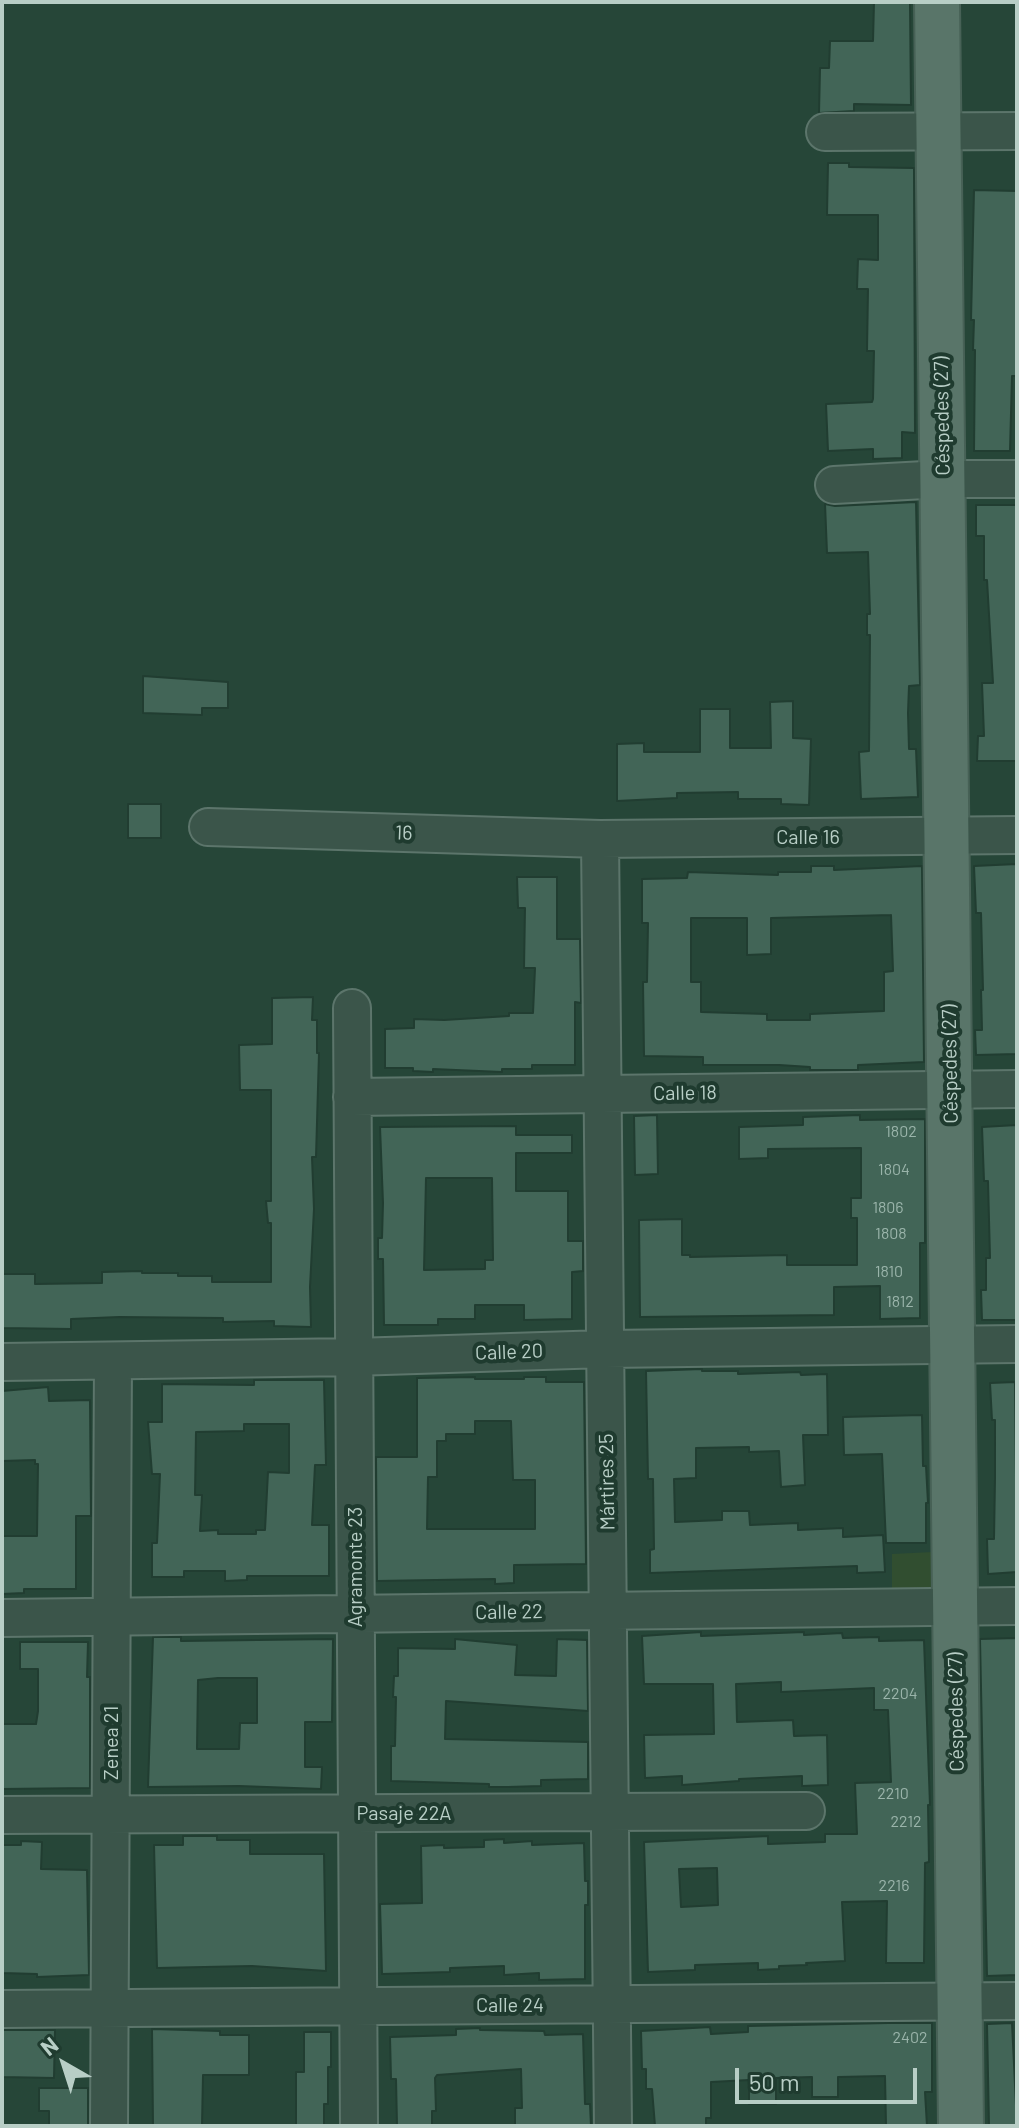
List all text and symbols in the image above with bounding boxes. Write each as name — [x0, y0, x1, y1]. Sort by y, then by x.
street label: Céspedes (27) — [929, 356, 955, 476]
street label: 16 — [395, 821, 413, 845]
street label: Calle 16 — [776, 825, 840, 849]
street label: Céspedes (27) — [937, 1004, 963, 1124]
street label: Calle 18 — [653, 1080, 717, 1106]
house number: 1802 — [885, 1122, 917, 1142]
house number: 1804 — [878, 1160, 910, 1180]
house number: 1806 — [872, 1198, 904, 1218]
house number: 1808 — [875, 1224, 907, 1244]
house number: 1810 — [875, 1262, 903, 1282]
house number: 1812 — [886, 1292, 914, 1312]
street label: Calle 20 — [475, 1339, 543, 1365]
street label: Mártires 25 — [594, 1433, 620, 1531]
street label: Agramonte 23 — [343, 1507, 367, 1627]
street label: Calle 22 — [475, 1599, 543, 1625]
street label: Céspedes (27) — [943, 1652, 969, 1772]
house number: 2204 — [882, 1684, 918, 1704]
street label: Zenea 21 — [99, 1706, 123, 1780]
house number: 2210 — [877, 1784, 909, 1804]
street label: Pasaje 22A — [357, 1801, 451, 1825]
house number: 2212 — [890, 1812, 922, 1832]
house number: 2216 — [879, 1876, 909, 1896]
street label: Calle 24 — [476, 1993, 544, 2017]
north arrow — [24, 2024, 104, 2104]
house number: 2402 — [892, 2028, 928, 2048]
text: N — [35, 2031, 63, 2060]
scale bar — [739, 2052, 921, 2102]
text: 50 m — [749, 2067, 800, 2096]

